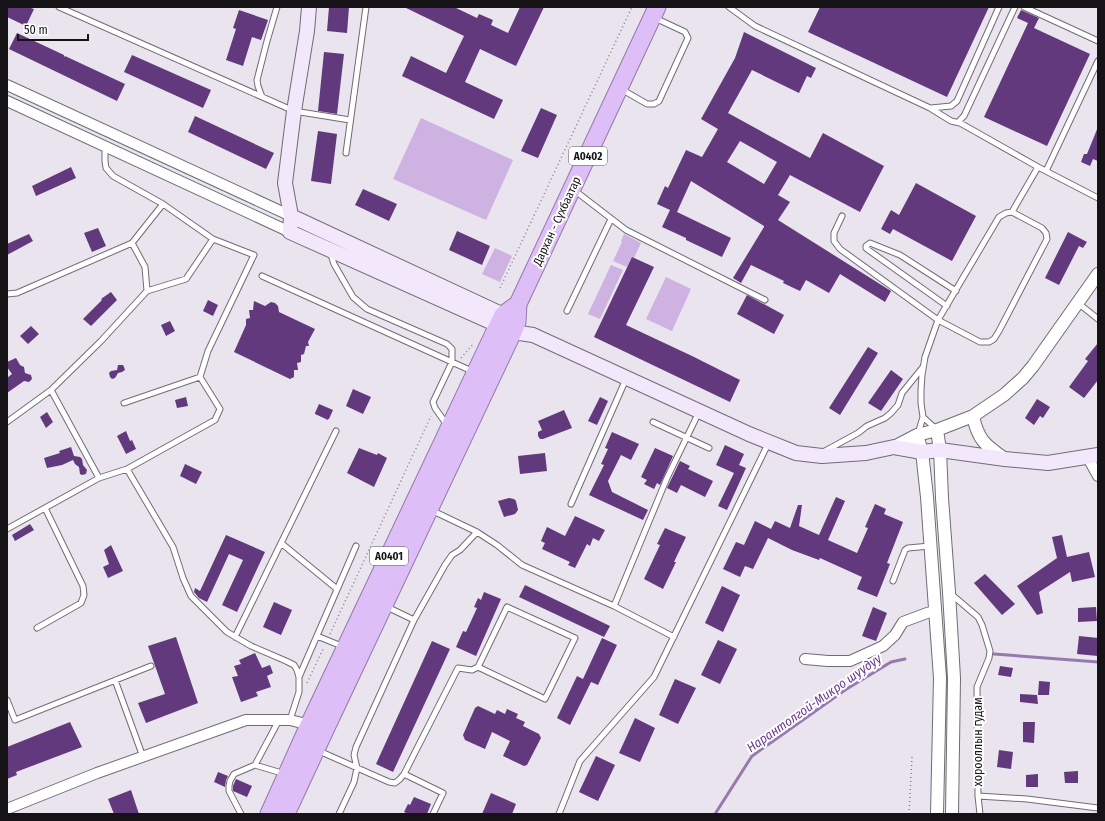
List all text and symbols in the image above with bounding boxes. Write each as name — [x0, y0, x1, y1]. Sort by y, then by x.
scale bar — [18, 16, 88, 42]
text: 50 m — [24, 23, 48, 37]
road number: A0402 — [569, 147, 607, 165]
street label: Дархан - Сүхбаатар — [530, 174, 584, 269]
road number: A0401 — [370, 547, 408, 565]
water label: Нарантолгой-Микро шуудуу — [744, 650, 885, 755]
street label: хорооллын гудам — [971, 698, 985, 786]

